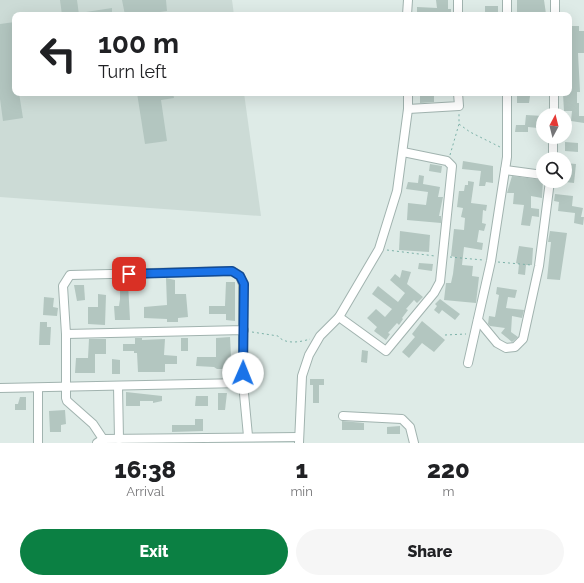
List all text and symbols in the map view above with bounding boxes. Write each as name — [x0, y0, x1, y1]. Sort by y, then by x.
text: 100 m — [98, 27, 179, 60]
icon: left — [32, 28, 84, 80]
text: Turn left — [98, 61, 167, 82]
north arrow — [536, 108, 572, 144]
map controls — [536, 108, 572, 188]
button: search — [536, 152, 572, 188]
pin — [112, 257, 146, 291]
icon: arrive — [118, 263, 140, 285]
position arrow — [222, 352, 264, 394]
text: 16:38 — [114, 455, 176, 484]
text: 1 — [295, 455, 308, 484]
text: 220 — [427, 455, 470, 484]
text: Arrival — [126, 484, 164, 499]
text: min — [290, 484, 313, 499]
text: m — [442, 484, 454, 499]
button: Exit — [20, 529, 288, 575]
button: Share — [296, 529, 564, 575]

